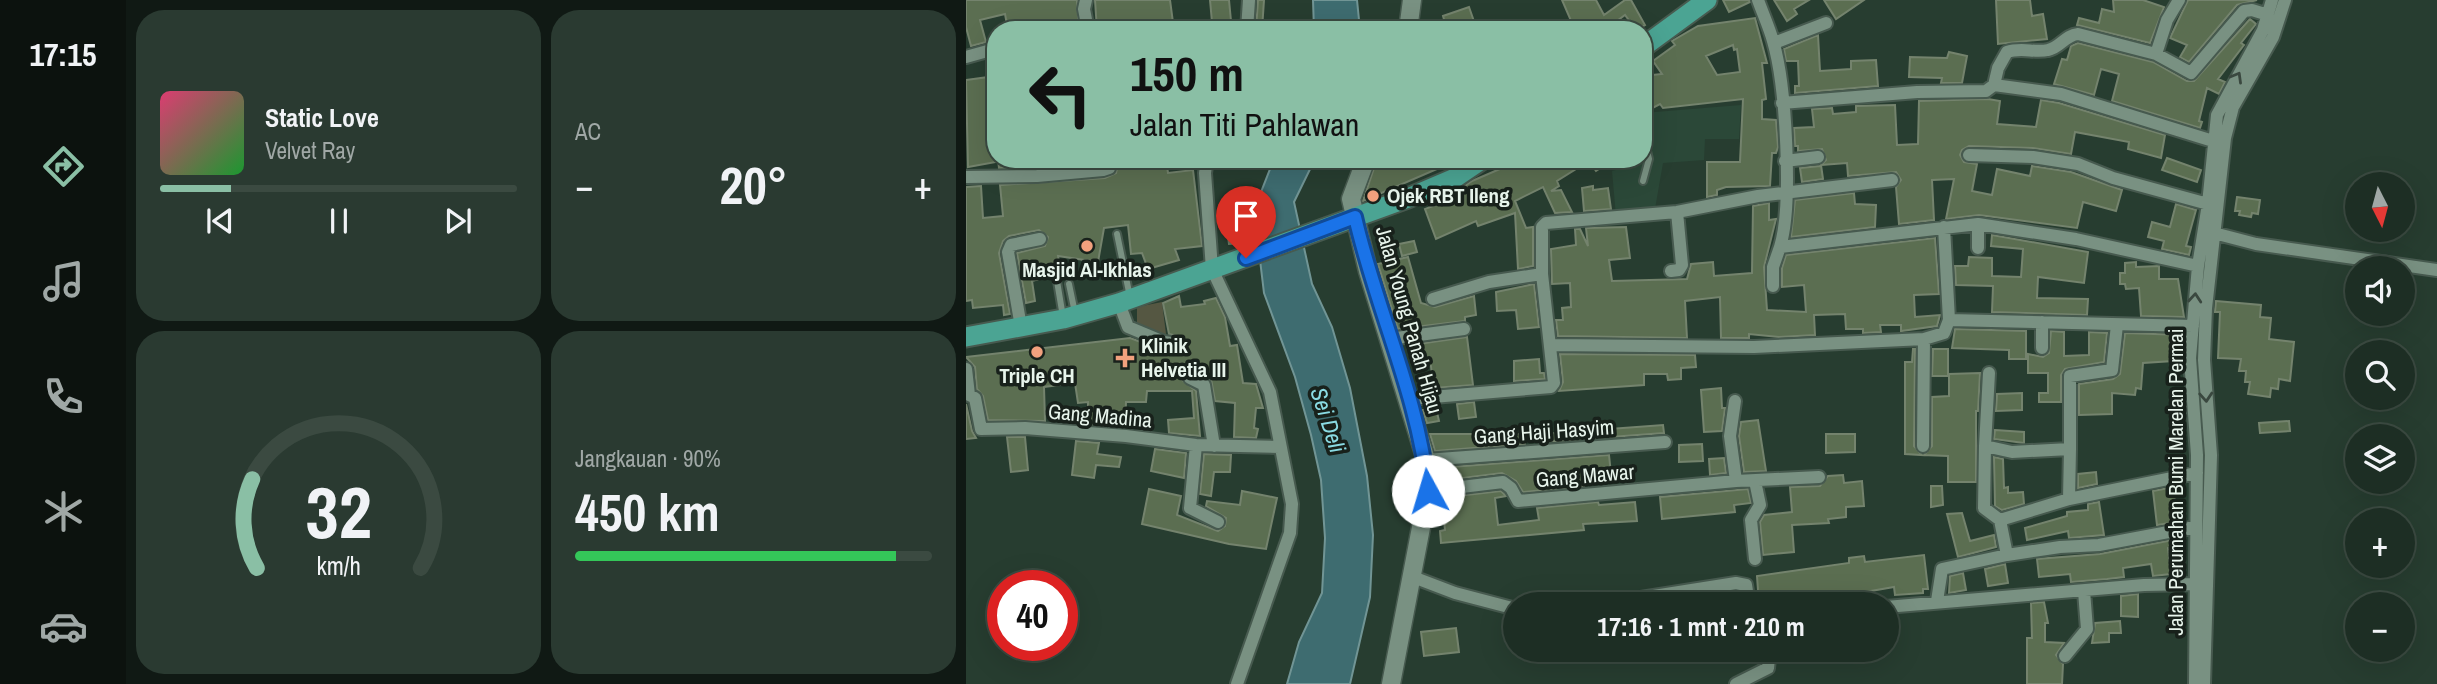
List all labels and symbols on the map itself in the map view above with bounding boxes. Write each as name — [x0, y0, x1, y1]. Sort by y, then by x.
one-way arrow — [2228, 71, 2241, 84]
north arrow — [2345, 172, 2415, 242]
place label: Ojek RBT Ileng — [1387, 181, 1510, 210]
pin — [1216, 186, 1276, 258]
marker: Ojek RBT Ileng — [1365, 188, 1381, 204]
street label: Jalan Young Panah Hijau — [1369, 223, 1450, 417]
marker: Masjid Al-Ikhlas — [1079, 238, 1095, 254]
place label: Masjid Al-Ikhlas — [1022, 255, 1152, 284]
one-way arrow — [2187, 292, 2202, 303]
street label: Jalan Perumahan Bumi Marelan Permai — [2161, 328, 2190, 636]
place label: Klinik Helvetia III — [1141, 331, 1226, 384]
marker: Triple CH — [1029, 344, 1045, 360]
marker: Klinik Helvetia III — [1115, 348, 1135, 368]
place label: Triple CH — [999, 361, 1075, 390]
water label: Sei Deli — [1303, 383, 1354, 457]
one-way arrow — [2198, 391, 2213, 402]
street label: Gang Madina — [1047, 397, 1154, 435]
street label: Gang Haji Hasyim — [1473, 412, 1615, 451]
position arrow — [1391, 454, 1465, 528]
street label: Gang Mawar — [1535, 457, 1636, 494]
speed limit sign: 40 — [987, 570, 1078, 661]

